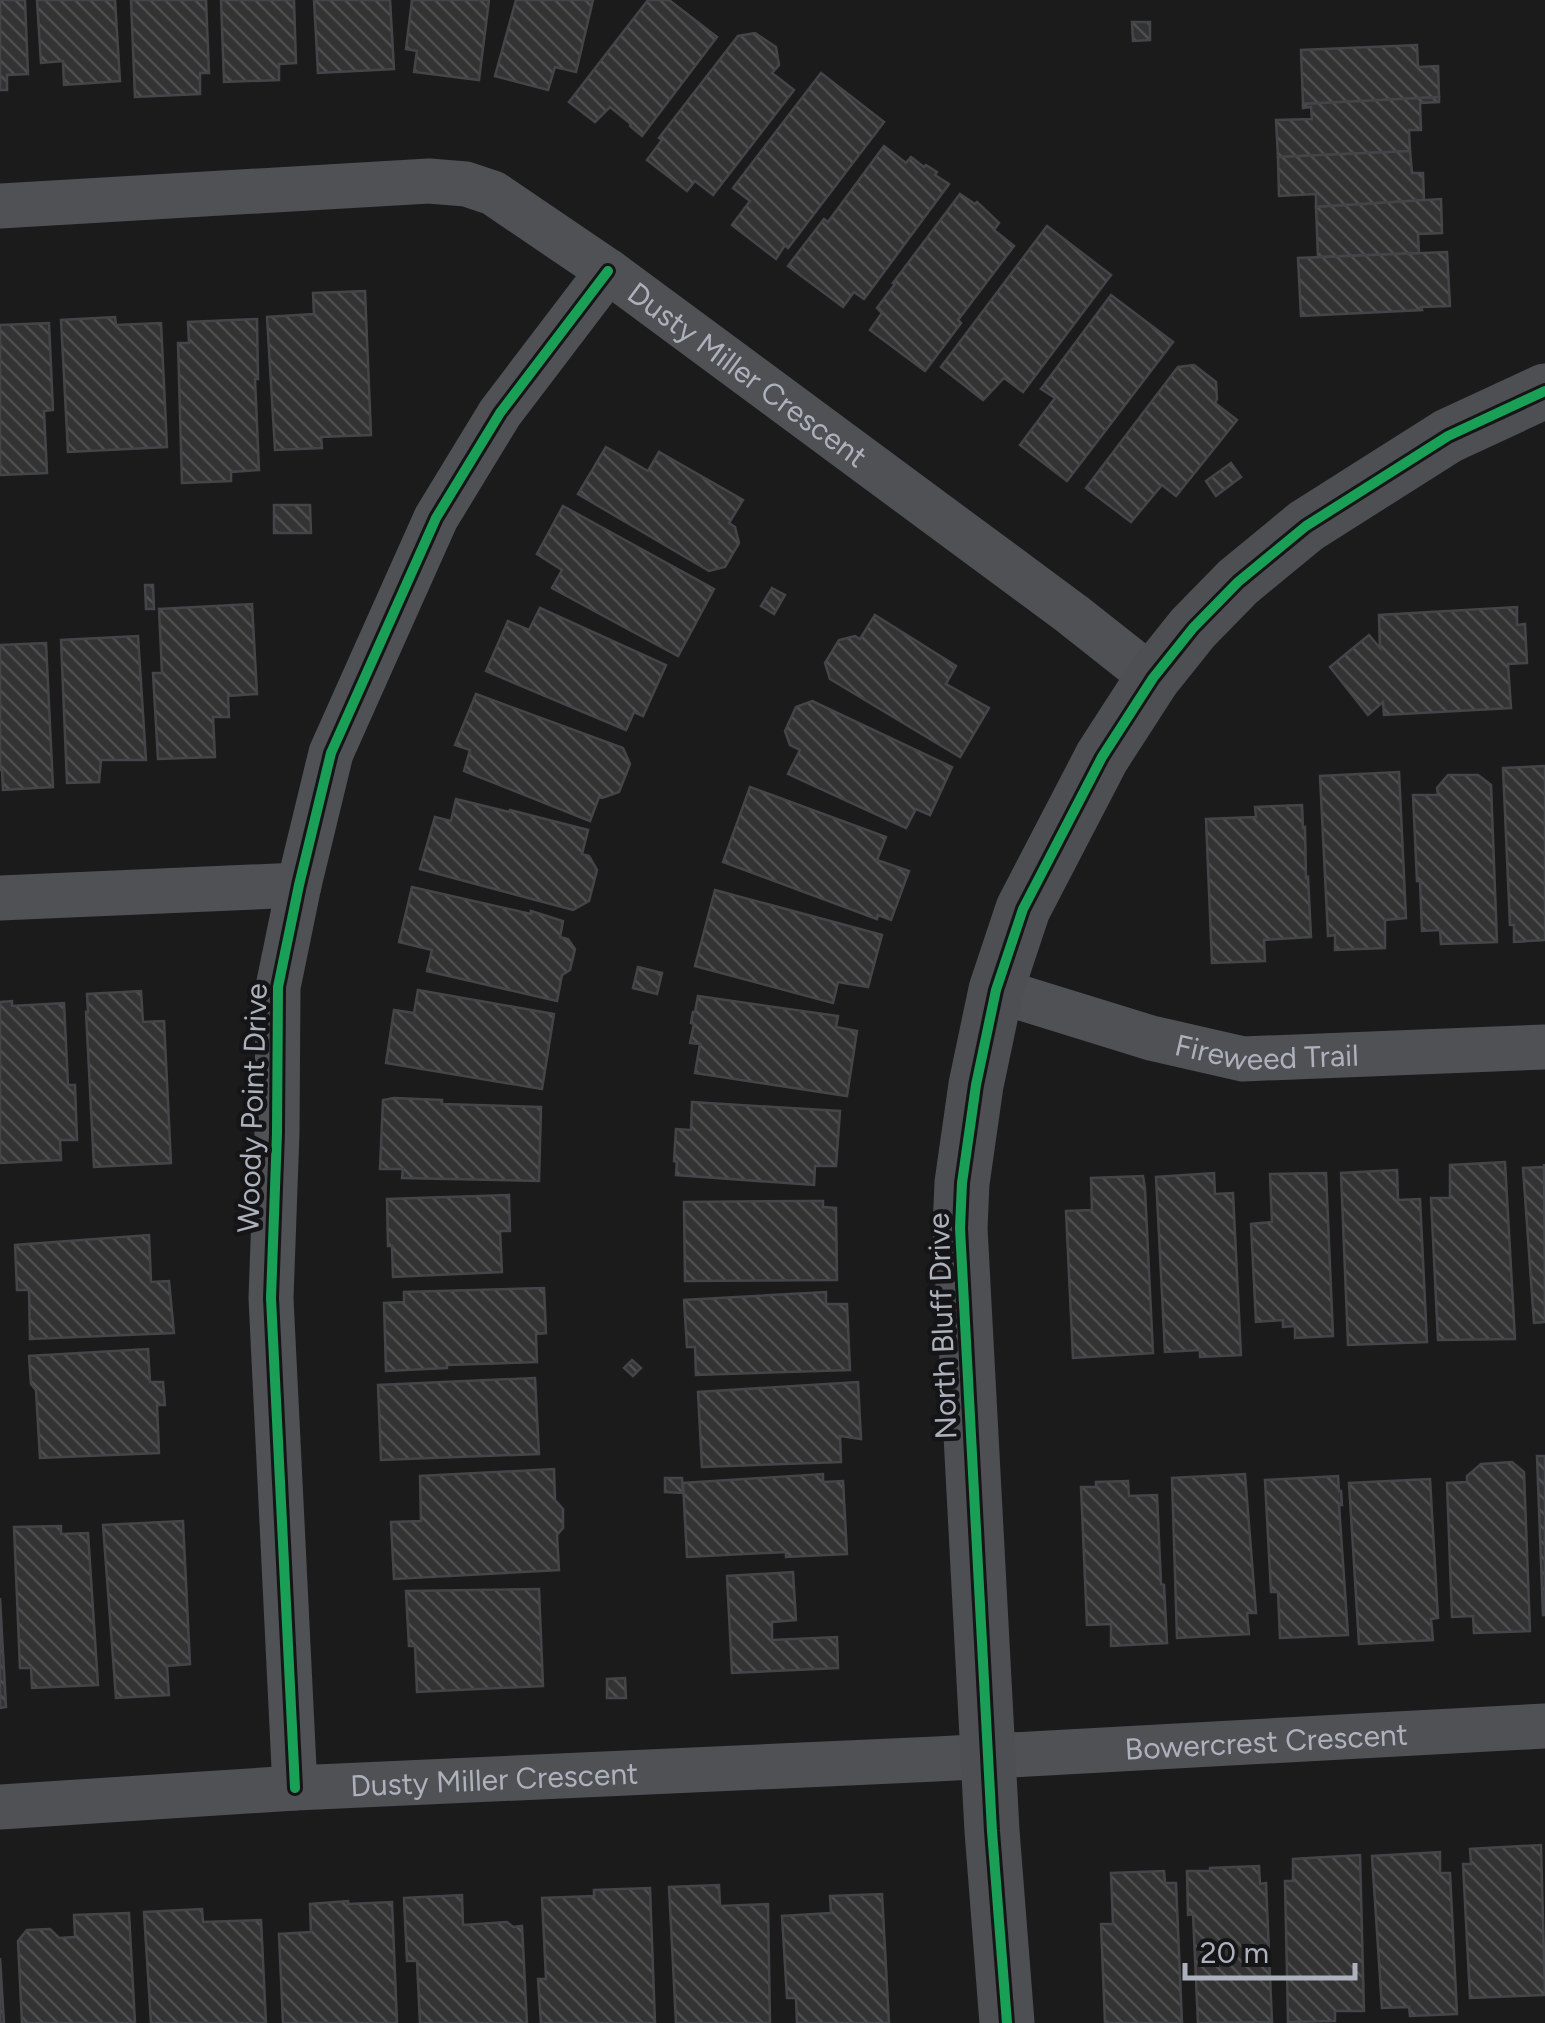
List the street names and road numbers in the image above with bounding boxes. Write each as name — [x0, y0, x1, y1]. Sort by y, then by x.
street label: Dusty Miller Crescent — [621, 274, 875, 475]
street label: Woody Point Drive — [229, 983, 275, 1233]
street label: Fireweed Trail — [1172, 1026, 1359, 1078]
street label: North Bluff Drive — [920, 1212, 964, 1440]
street label: Bowercrest Crescent — [1124, 1715, 1409, 1767]
street label: Dusty Miller Crescent — [349, 1754, 639, 1804]

